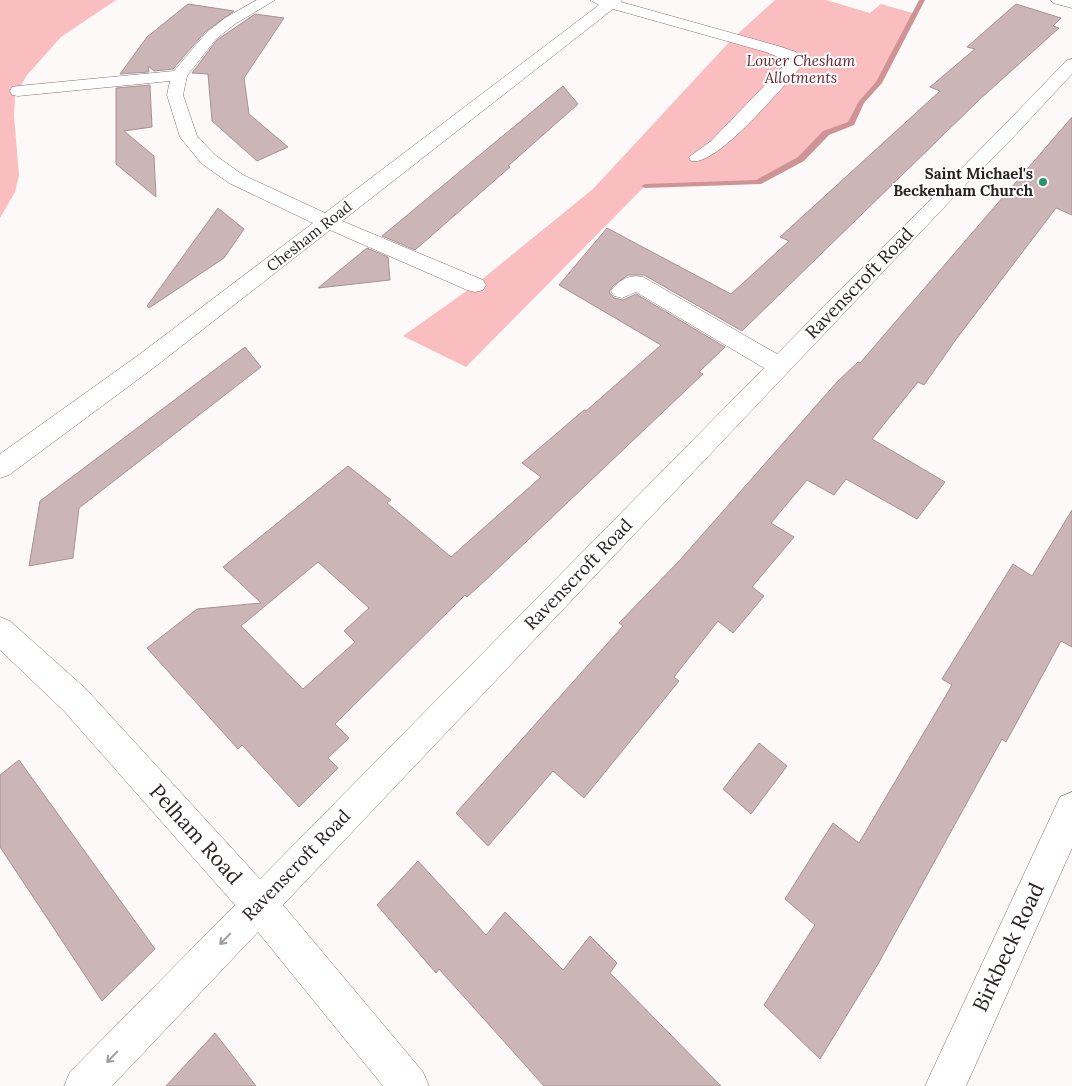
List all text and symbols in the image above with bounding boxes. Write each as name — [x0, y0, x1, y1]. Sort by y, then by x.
park label: Lower Chesham Allotments — [747, 51, 855, 87]
place label: Saint Michael's Beckenham Church — [893, 164, 1034, 200]
marker: Saint Michael's Beckenham Church — [1037, 176, 1049, 188]
street label: Chesham Road — [262, 197, 356, 275]
street label: Ravenscroft Road — [800, 222, 918, 343]
street label: Ravenscroft Road — [519, 513, 637, 634]
street label: Pelham Road — [144, 778, 248, 890]
street label: Ravenscroft Road — [237, 804, 355, 925]
street label: Birkbeck Road — [966, 878, 1050, 1016]
one-way arrow — [219, 933, 231, 945]
one-way arrow — [106, 1050, 118, 1063]

